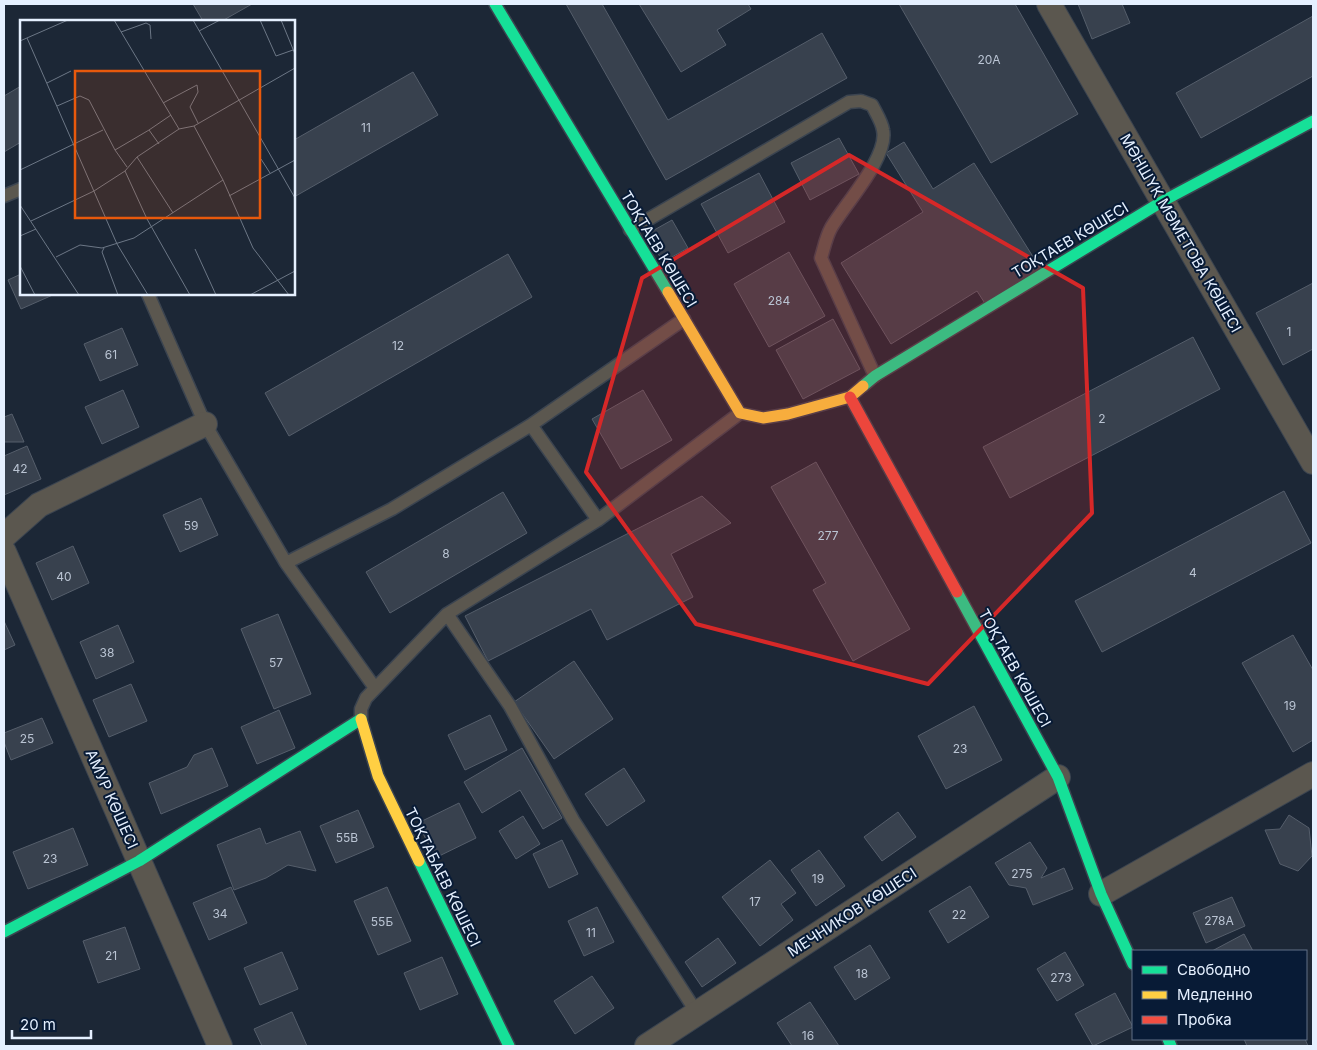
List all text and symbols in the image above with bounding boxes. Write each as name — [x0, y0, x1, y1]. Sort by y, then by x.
inset map — [20, 20, 295, 295]
house number: 20А — [977, 52, 1001, 67]
house number: 11 — [361, 120, 371, 135]
street label: МӘНШҮК МӘМЕТОВА КӨШЕСІ — [1116, 130, 1246, 336]
street label: ТОҚТАЕВ КӨШЕСІ — [617, 187, 701, 311]
street label: ТОҚТАЕВ КӨШЕСІ — [1008, 198, 1132, 282]
house number: 284 — [768, 293, 790, 308]
house number: 1 — [1287, 324, 1291, 339]
house number: 12 — [392, 338, 404, 353]
house number: 61 — [105, 347, 117, 362]
house number: 2 — [1098, 411, 1106, 426]
house number: 42 — [12, 461, 28, 476]
house number: 59 — [184, 518, 198, 533]
house number: 277 — [817, 528, 839, 543]
house number: 8 — [442, 546, 450, 561]
house number: 4 — [1189, 565, 1197, 580]
house number: 40 — [56, 569, 72, 584]
street label: ТОҚТАЕВ КӨШЕСІ — [975, 605, 1055, 731]
house number: 38 — [100, 645, 114, 660]
house number: 57 — [269, 655, 283, 670]
house number: 19 — [1284, 698, 1296, 713]
house number: 25 — [20, 731, 34, 746]
house number: 23 — [953, 741, 967, 756]
street label: АМУР КӨШЕСІ — [82, 746, 142, 852]
street label: ТОҚТАБАЕВ КӨШЕСІ — [401, 804, 485, 950]
house number: 55В — [336, 830, 358, 845]
house number: 23 — [43, 851, 57, 866]
street label: МЕЧНИКОВ КӨШЕСІ — [784, 863, 920, 961]
house number: 275 — [1011, 866, 1033, 881]
house number: 19 — [812, 871, 824, 886]
house number: 17 — [749, 894, 761, 909]
house number: 34 — [212, 906, 228, 921]
house number: 22 — [952, 907, 966, 922]
house number: 278А — [1204, 913, 1234, 928]
house number: 55Б — [371, 914, 393, 929]
house number: 11 — [586, 925, 596, 940]
house number: 21 — [105, 948, 117, 963]
legend — [1132, 950, 1307, 1040]
text: Свободно — [1177, 960, 1251, 979]
house number: 18 — [856, 966, 868, 981]
house number: 273 — [1050, 970, 1072, 985]
text: Медленно — [1177, 985, 1253, 1004]
scale bar — [12, 1008, 91, 1040]
text: Пробка — [1177, 1010, 1232, 1029]
text: 20 m — [20, 1015, 56, 1034]
house number: 16 — [802, 1028, 814, 1043]

